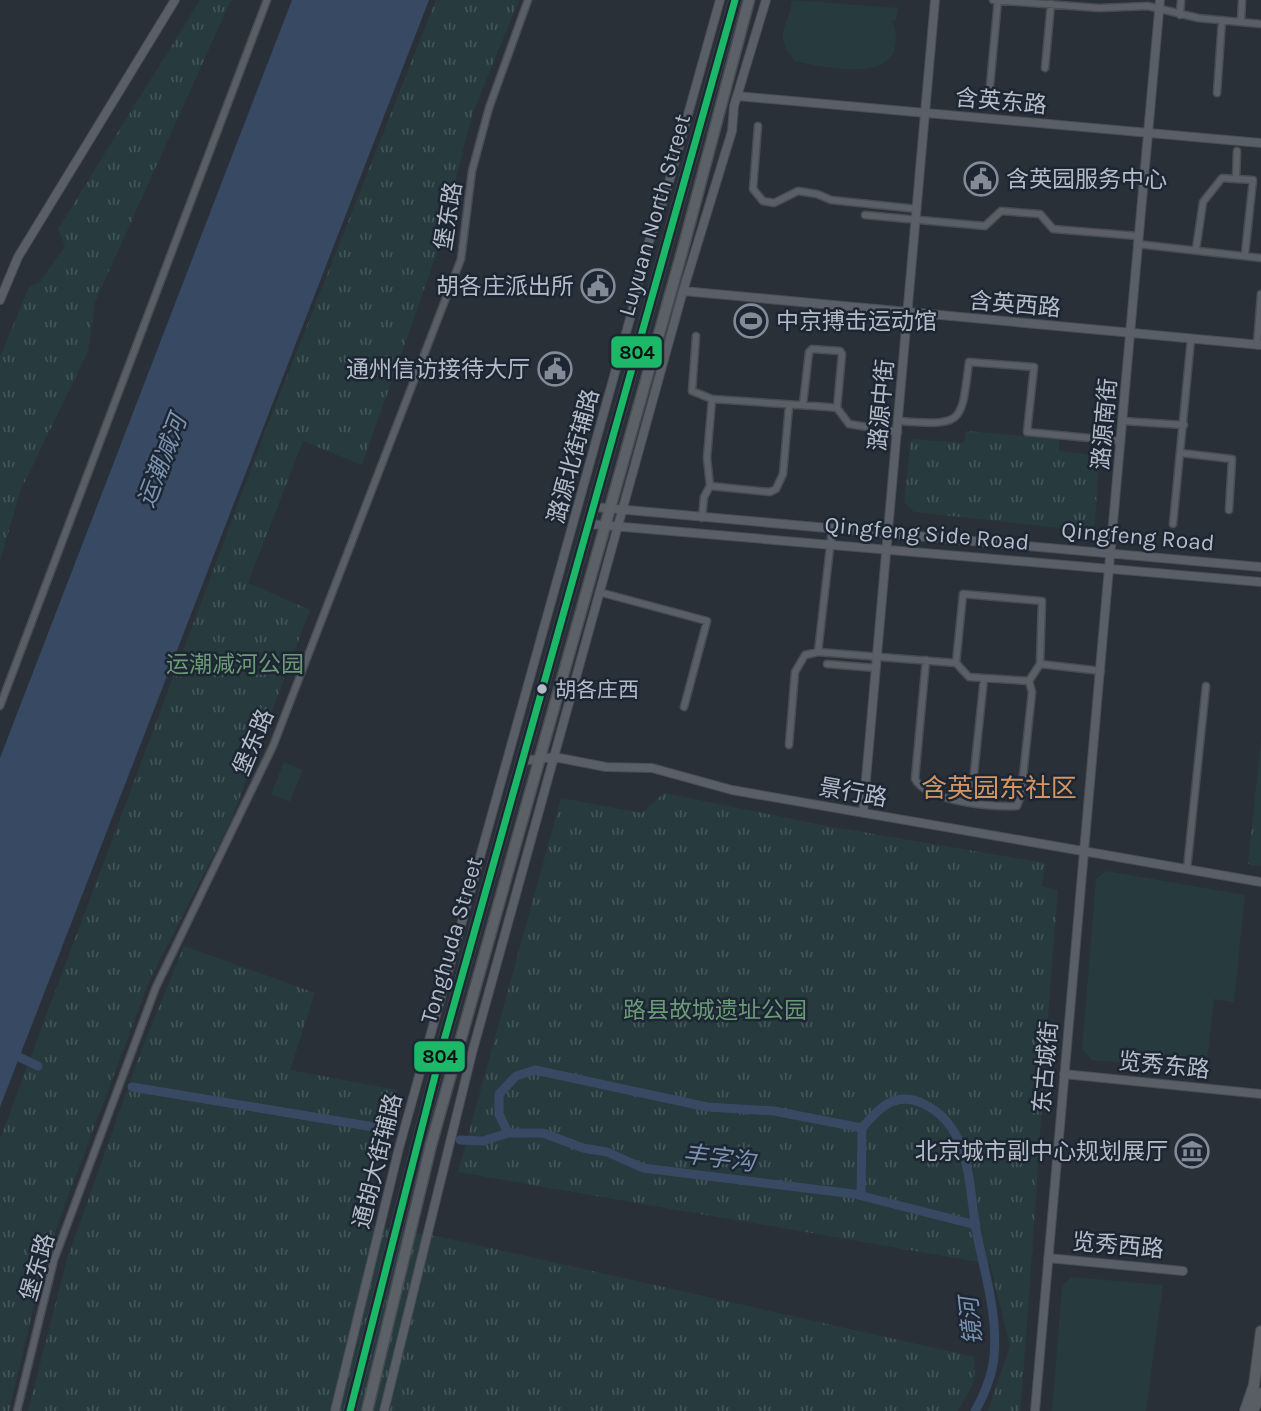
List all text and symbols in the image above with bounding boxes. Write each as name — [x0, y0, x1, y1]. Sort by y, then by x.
street label: 含英东路 — [954, 84, 1048, 119]
street label: Luyuan North Street — [613, 111, 696, 319]
public building icon: 含英园服务中心 — [962, 160, 1000, 198]
place label: 含英园服务中心 — [1006, 166, 1167, 193]
street label: 堡东路 — [430, 180, 467, 252]
public building icon: 胡各庄派出所 — [579, 267, 617, 305]
place label: 胡各庄派出所 — [436, 273, 574, 300]
street label: 含英西路 — [968, 287, 1062, 322]
sports icon: 中京搏击运动馆 — [732, 302, 770, 340]
place label: 中京搏击运动馆 — [776, 308, 937, 335]
line badge: 804 — [610, 335, 663, 369]
text: 804 — [619, 342, 655, 364]
public building icon: 通州信访接待大厅 — [536, 350, 574, 388]
place label: 通州信访接待大厅 — [346, 356, 530, 383]
street label: 潞源中街 — [864, 358, 899, 452]
street label: 潞源南街 — [1087, 377, 1122, 471]
street label: 潞源北街辅路 — [543, 386, 604, 526]
water label: 运潮减河 — [132, 407, 194, 511]
street label: Qingfeng Side Road — [824, 511, 1030, 556]
street label: Qingfeng Road — [1060, 516, 1216, 557]
park label: 运潮减河公园 — [166, 651, 304, 678]
place label: 胡各庄西 — [555, 678, 639, 702]
marker: 胡各庄西 — [535, 682, 549, 696]
street label: 堡东路 — [228, 705, 279, 779]
street label: 景行路 — [817, 773, 889, 812]
district label: 含英园东社区 — [921, 773, 1077, 804]
street label: Tonghuda Street — [415, 854, 488, 1026]
park label: 路县故城遗址公园 — [623, 997, 807, 1024]
street label: 东古城街 — [1028, 1020, 1063, 1114]
line badge: 804 — [413, 1040, 466, 1073]
text: 804 — [422, 1046, 458, 1068]
street label: 览秀东路 — [1117, 1047, 1211, 1084]
street label: 通胡大街辅路 — [348, 1091, 407, 1231]
museum icon: 北京城市副中心规划展厅 — [1173, 1132, 1211, 1170]
place label: 北京城市副中心规划展厅 — [915, 1138, 1168, 1165]
water label: 丰字沟 — [682, 1140, 759, 1177]
street label: 览秀西路 — [1071, 1228, 1165, 1263]
street label: 堡东路 — [15, 1230, 60, 1304]
water label: 镜河 — [954, 1292, 987, 1346]

